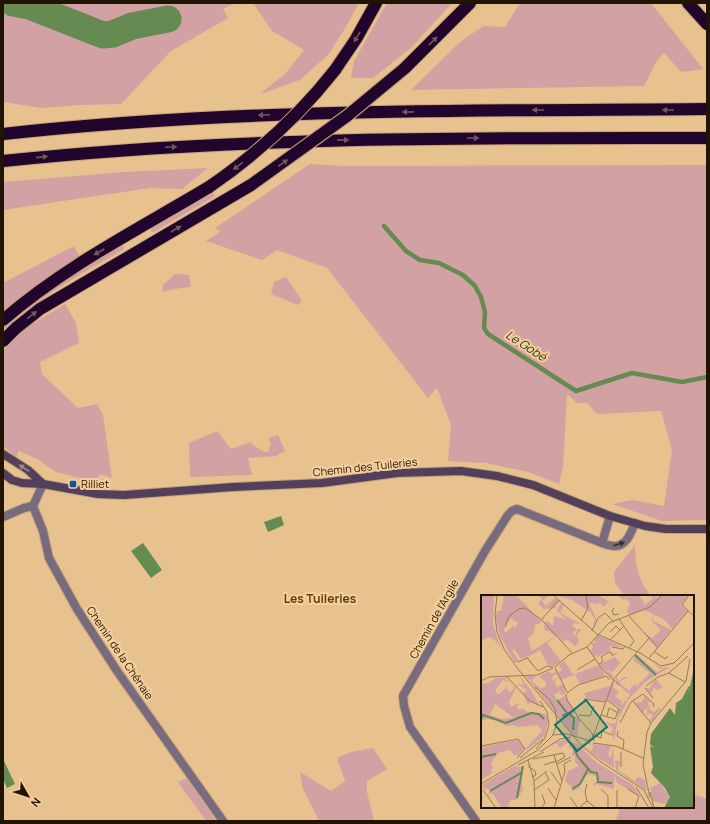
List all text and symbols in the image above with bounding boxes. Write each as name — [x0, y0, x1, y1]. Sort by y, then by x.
one-way arrow — [353, 31, 360, 43]
one-way arrow — [428, 36, 438, 46]
one-way arrow — [531, 107, 544, 113]
one-way arrow — [661, 107, 674, 113]
one-way arrow — [401, 109, 414, 115]
one-way arrow — [257, 112, 270, 118]
one-way arrow — [467, 135, 480, 141]
one-way arrow — [337, 137, 349, 144]
one-way arrow — [165, 143, 177, 150]
one-way arrow — [36, 154, 48, 160]
one-way arrow — [278, 159, 288, 167]
one-way arrow — [232, 162, 243, 171]
one-way arrow — [171, 225, 181, 233]
one-way arrow — [93, 248, 105, 255]
one-way arrow — [26, 311, 37, 319]
water label: Le Gobé — [503, 326, 551, 366]
street label: Chemin des Tuileries — [312, 454, 418, 479]
one-way arrow — [18, 464, 29, 472]
place label: Rilliet — [81, 476, 109, 491]
marker: Rilliet — [68, 479, 78, 489]
one-way arrow — [613, 541, 625, 547]
street label: Chemin de l'Argile — [406, 576, 462, 661]
district label: Les Tuileries — [284, 590, 357, 607]
inset map — [481, 595, 694, 808]
street label: Chemin de la Chênaie — [84, 603, 158, 703]
north arrow — [8, 776, 48, 816]
text: N — [28, 795, 44, 810]

